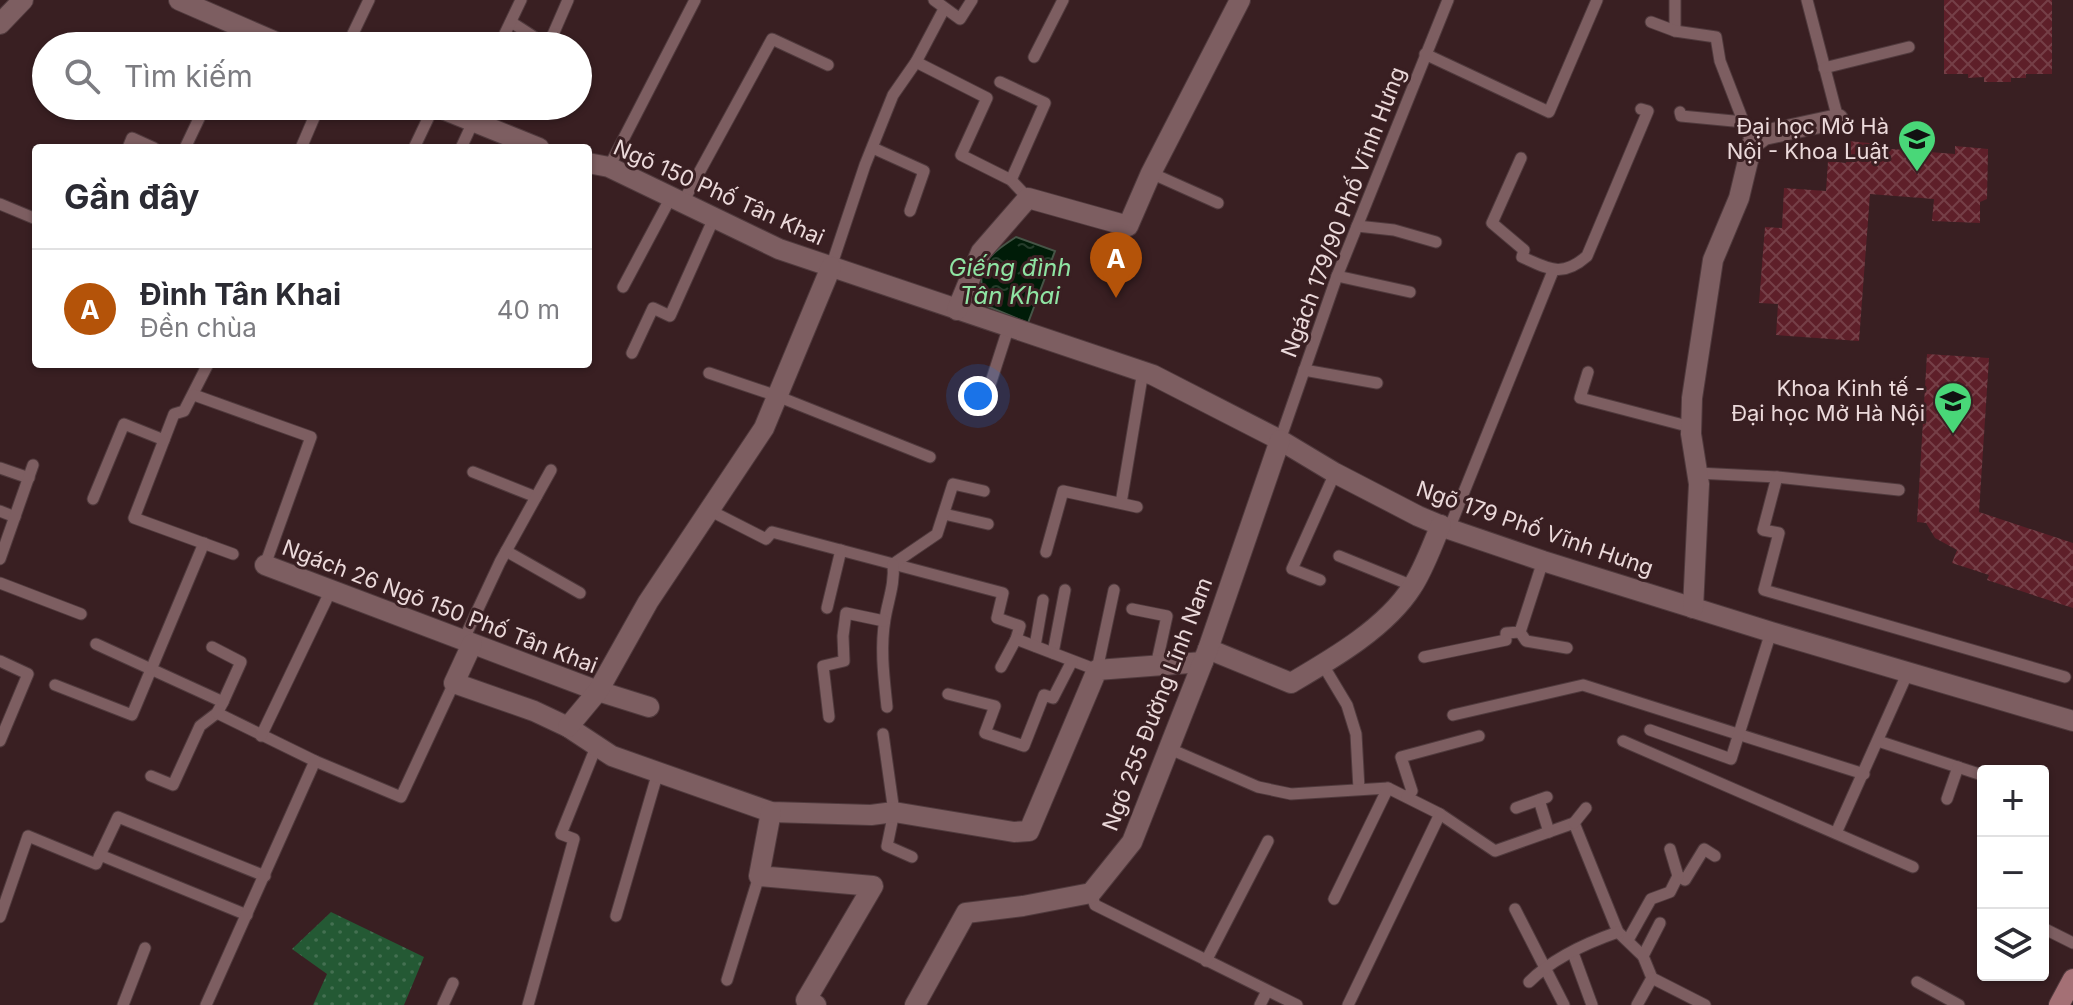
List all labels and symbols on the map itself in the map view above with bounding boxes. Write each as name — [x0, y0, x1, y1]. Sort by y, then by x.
street label: Ngách 179/90 Phố Vĩnh Hưng — [1276, 63, 1410, 361]
place label: Đại học Mở Hà Nội - Khoa Luật — [1727, 113, 1889, 164]
school or university icon: Đại học Mở Hà Nội - Khoa Luật — [1896, 118, 1938, 173]
street label: Ngõ 150 Phố Tân Khai — [610, 134, 828, 250]
pin: A — [1090, 232, 1142, 298]
water label: Giếng đình Tân Khai — [949, 253, 1071, 310]
place label: Khoa Kinh tế - Đại học Mở Hà Nội — [1731, 375, 1925, 426]
your location — [958, 376, 998, 416]
school or university icon: Khoa Kinh tế - Đại học Mở Hà Nội — [1932, 380, 1974, 435]
street label: Ngõ 179 Phố Vĩnh Hưng — [1413, 475, 1657, 581]
street label: Ngách 26 Ngõ 150 Phố Tân Khai — [279, 534, 601, 678]
street label: Ngõ 255 Đường Lĩnh Nam — [1097, 574, 1217, 834]

